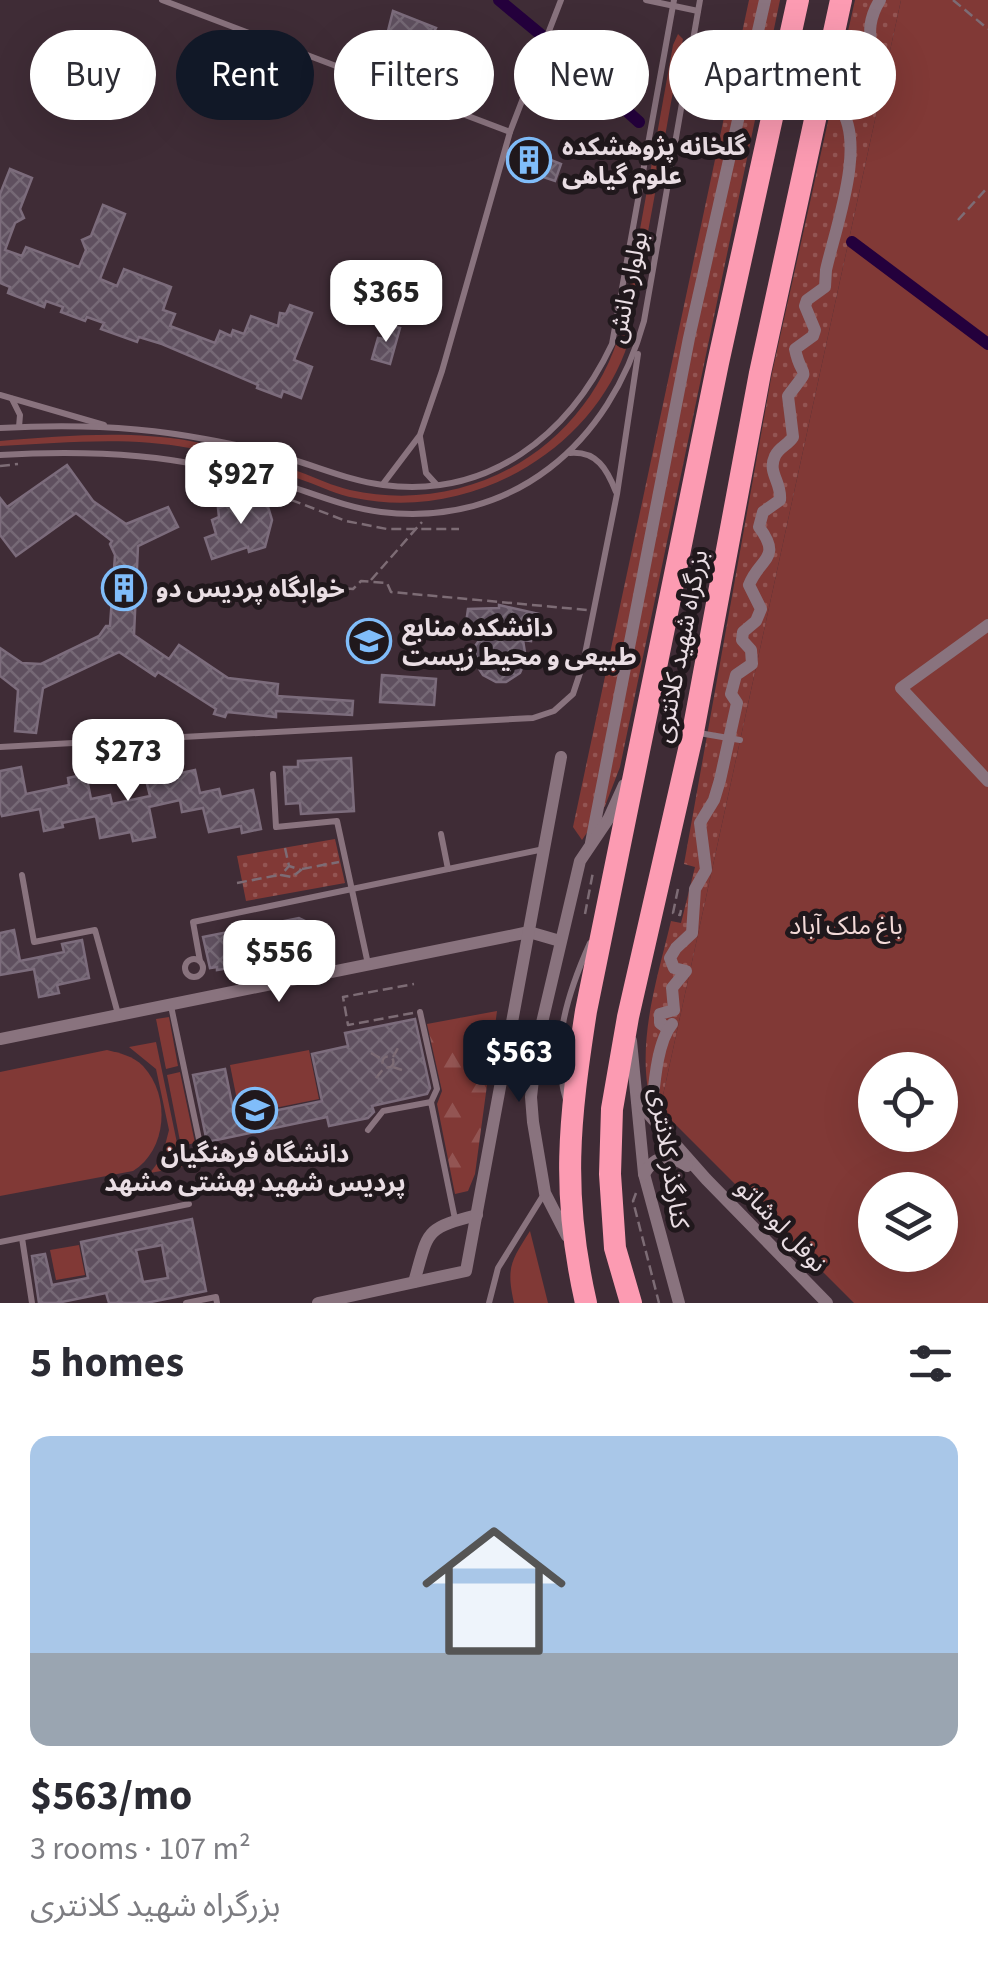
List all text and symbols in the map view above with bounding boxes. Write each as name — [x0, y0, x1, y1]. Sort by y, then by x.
chip: Buy — [30, 30, 156, 120]
chip: Rent — [176, 30, 314, 120]
chip: Filters — [334, 30, 494, 120]
chip: New — [514, 30, 649, 120]
chip: Apartment — [669, 30, 896, 120]
place label: گلخانه پژوهشکده علوم گیاهی — [562, 129, 747, 194]
building icon: گلخانه پژوهشکده علوم گیاهی — [506, 137, 552, 183]
street label: بولوار دانش — [599, 228, 657, 346]
pin: $365 — [327, 260, 445, 345]
text: $365 — [352, 269, 420, 315]
pin: $927 — [182, 442, 300, 527]
text: $927 — [207, 451, 275, 497]
street label: بزرگراه شهید کلانتری — [645, 547, 717, 746]
building icon: خوابگاه پردیس دو — [101, 565, 147, 611]
place label: خوابگاه پردیس دو — [156, 571, 345, 607]
place label: دانشکده منابع طبیعی و محیط زیست — [402, 610, 637, 675]
school or university icon: دانشکده منابع طبیعی و محیط زیست — [346, 618, 392, 664]
pin: $273 — [69, 719, 187, 804]
text: $273 — [94, 728, 162, 774]
park label: باغ ملک آباد — [789, 908, 903, 944]
pin: $556 — [220, 920, 338, 1005]
text: $556 — [245, 929, 313, 975]
pin: $563 — [460, 1020, 578, 1105]
text: $563 — [485, 1029, 553, 1075]
map controls — [858, 1052, 958, 1272]
button: locate — [858, 1052, 958, 1152]
street label: کنارگذر کلانتری — [640, 1085, 698, 1232]
school or university icon: دانشگاه فرهنگیان پردیس شهید بهشتی مشهد — [232, 1087, 278, 1133]
place label: دانشگاه فرهنگیان پردیس شهید بهشتی مشهد — [104, 1136, 406, 1201]
street label: نوفل لوشاتو — [728, 1171, 835, 1280]
button: layers — [858, 1172, 958, 1272]
text: 5 homes — [30, 1333, 184, 1393]
icon: filters — [903, 1336, 958, 1391]
icon: home — [404, 1501, 584, 1681]
text: $563/mo — [30, 1766, 192, 1826]
text: 3 rooms · 107 m² — [30, 1826, 251, 1872]
text: بزرگراه شهید کلانتری — [30, 1883, 280, 1929]

